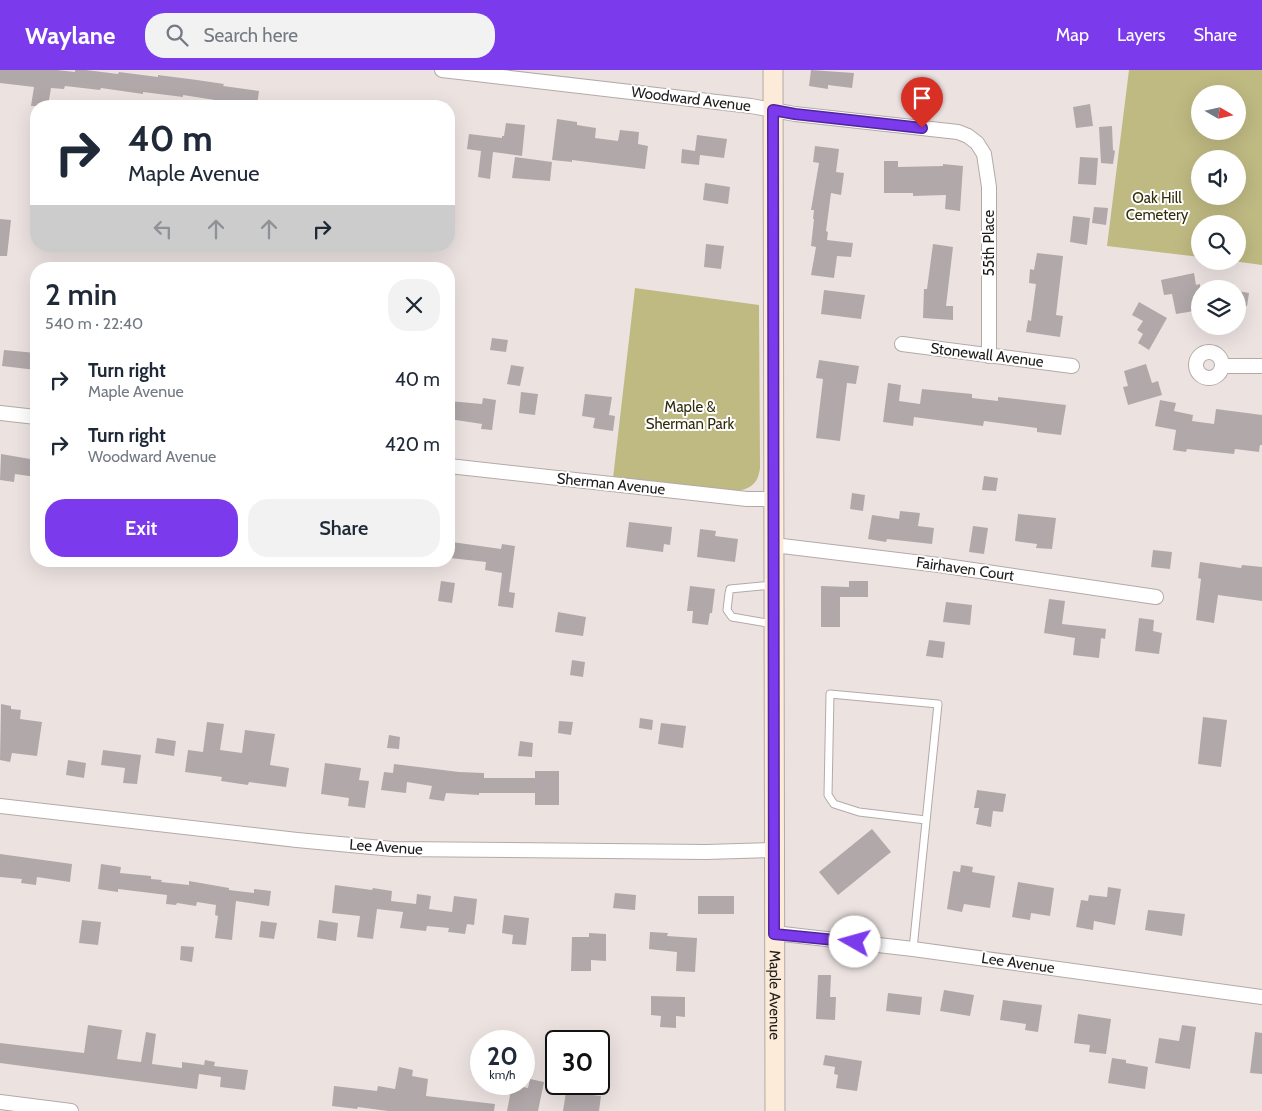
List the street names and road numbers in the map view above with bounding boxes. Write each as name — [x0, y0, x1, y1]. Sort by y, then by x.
street label: Woodward Avenue — [630, 83, 752, 115]
street label: 55th Place — [980, 209, 998, 276]
street label: Stonewall Avenue — [929, 339, 1045, 371]
street label: Sherman Avenue — [556, 469, 666, 499]
street label: Fairhaven Court — [915, 553, 1015, 585]
street label: Lee Avenue — [349, 835, 424, 859]
street label: Lee Avenue — [980, 949, 1056, 977]
street label: Maple Avenue — [766, 950, 784, 1040]

